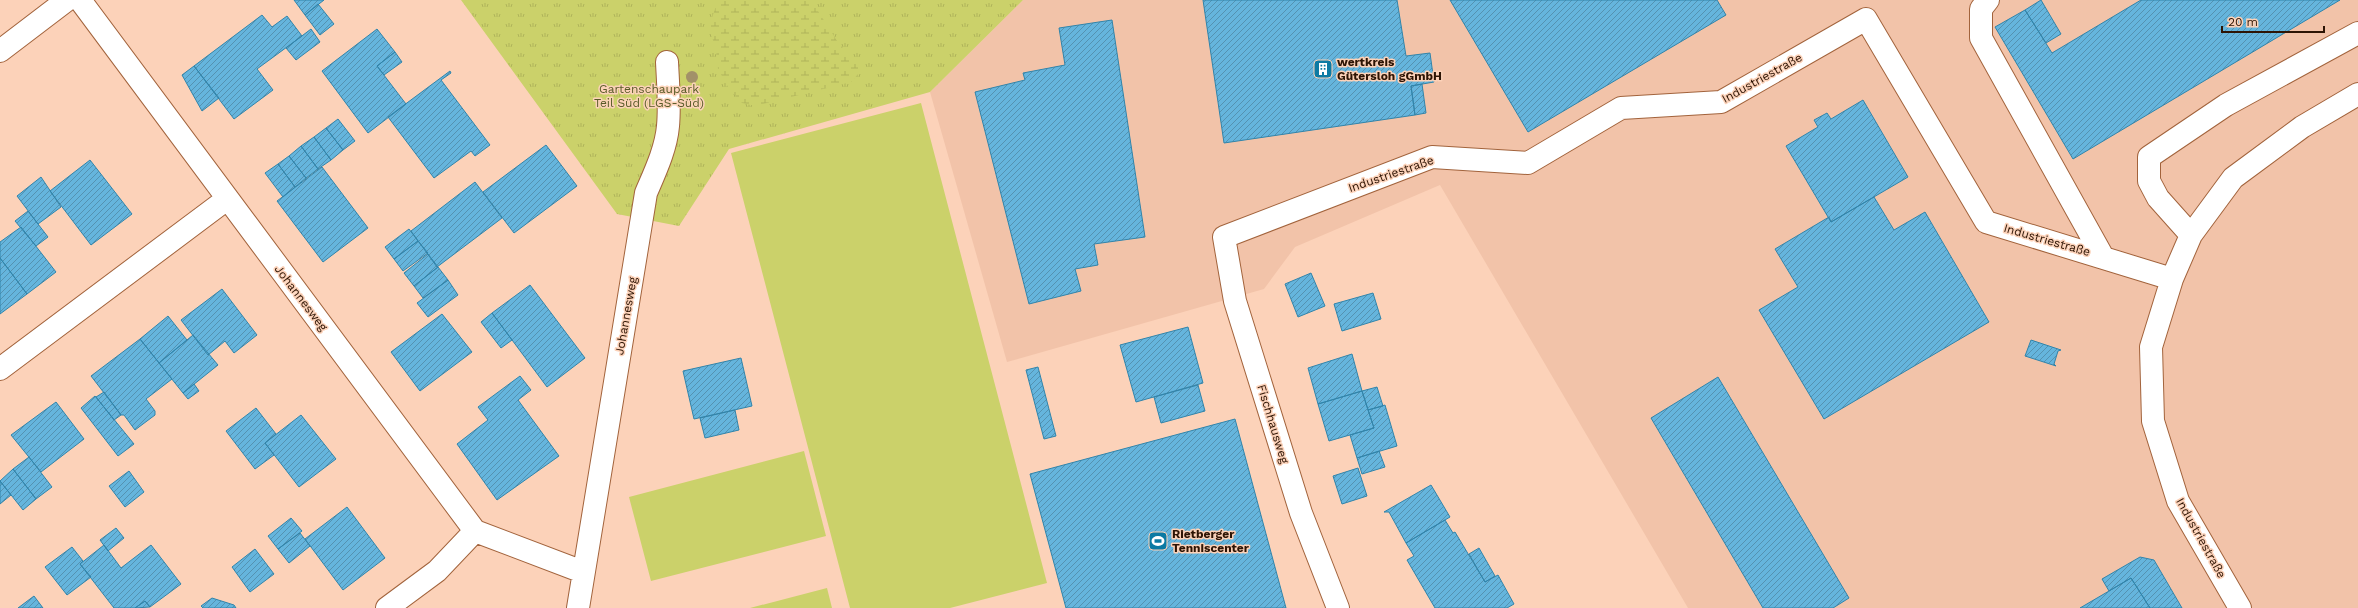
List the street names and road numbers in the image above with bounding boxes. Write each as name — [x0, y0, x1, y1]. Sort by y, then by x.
street label: Industriestraße — [1720, 50, 1805, 106]
street label: Industriestraße — [1346, 153, 1436, 195]
street label: Industriestraße — [2002, 221, 2092, 259]
street label: Johannesweg — [272, 262, 331, 334]
street label: Johannesweg — [612, 275, 640, 356]
street label: Fischhausweg — [1254, 383, 1292, 466]
street label: Industriestraße — [2173, 496, 2229, 581]

